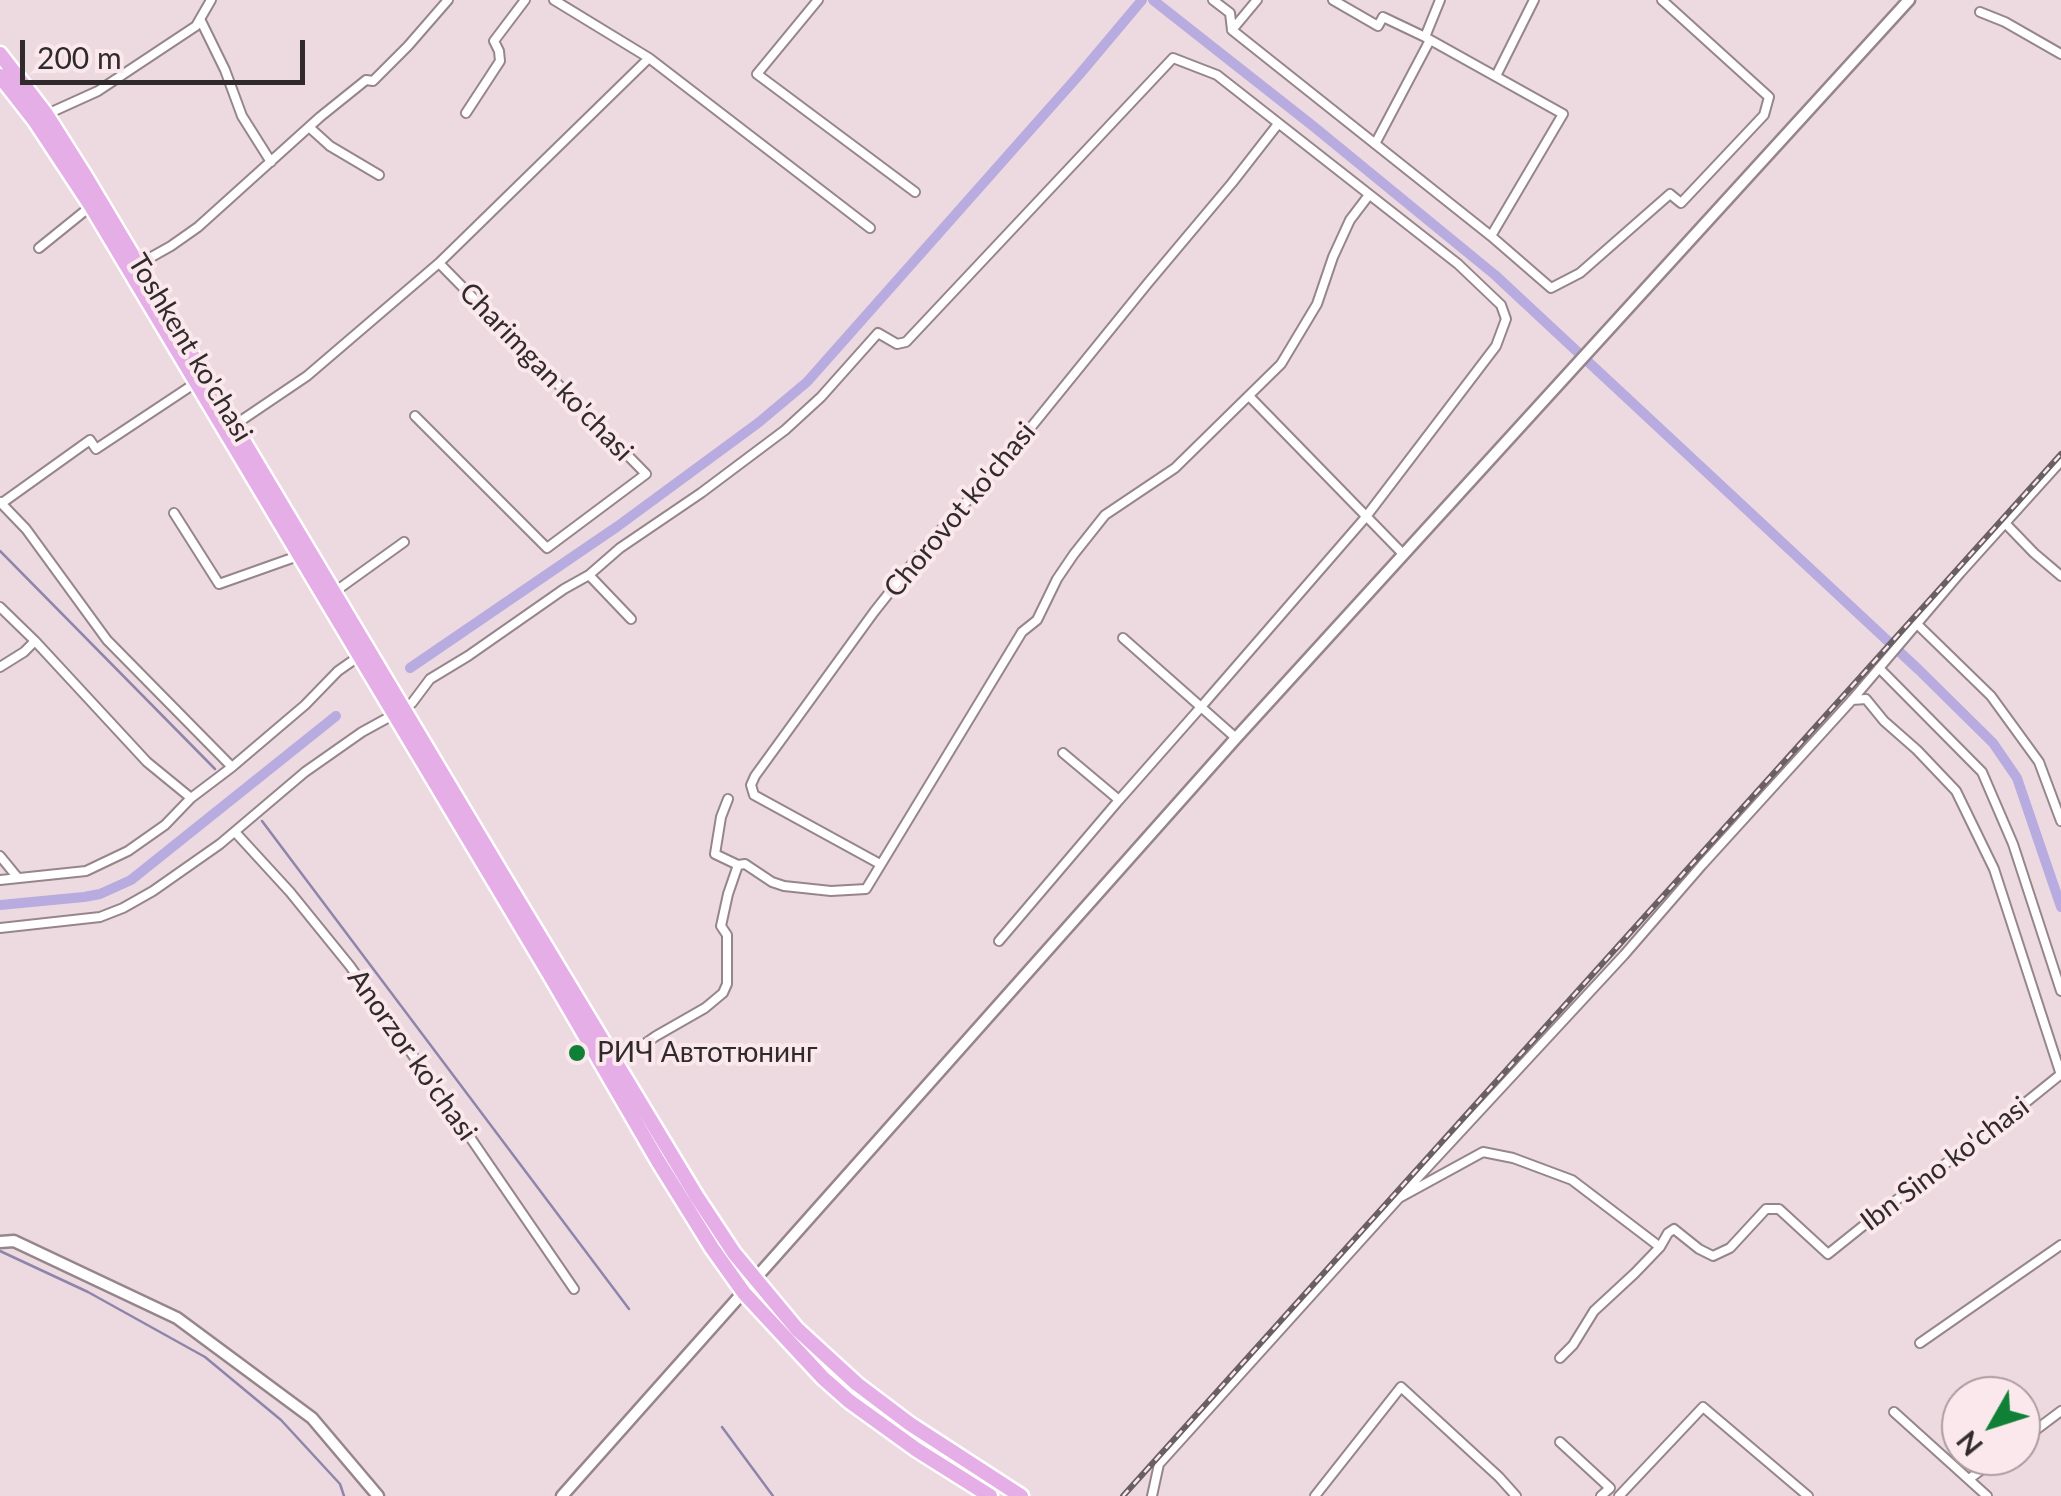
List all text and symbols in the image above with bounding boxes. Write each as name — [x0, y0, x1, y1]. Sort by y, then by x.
scale bar — [25, 20, 310, 82]
text: 200 m — [37, 39, 122, 75]
street label: Toshkent ko'chasi — [121, 248, 259, 448]
street label: Charimgan ko'chasi — [452, 276, 640, 468]
street label: Chorovot ko'chasi — [877, 416, 1043, 604]
street label: Anorzor ko'chasi — [340, 963, 484, 1147]
place label: РИЧ Автотюнинг — [597, 1036, 818, 1070]
marker: РИЧ Автотюнинг — [566, 1042, 588, 1064]
street label: Ibn Sino ko'chasi — [1854, 1090, 2036, 1238]
north arrow — [1941, 1376, 2041, 1476]
text: N — [1949, 1425, 1989, 1463]

